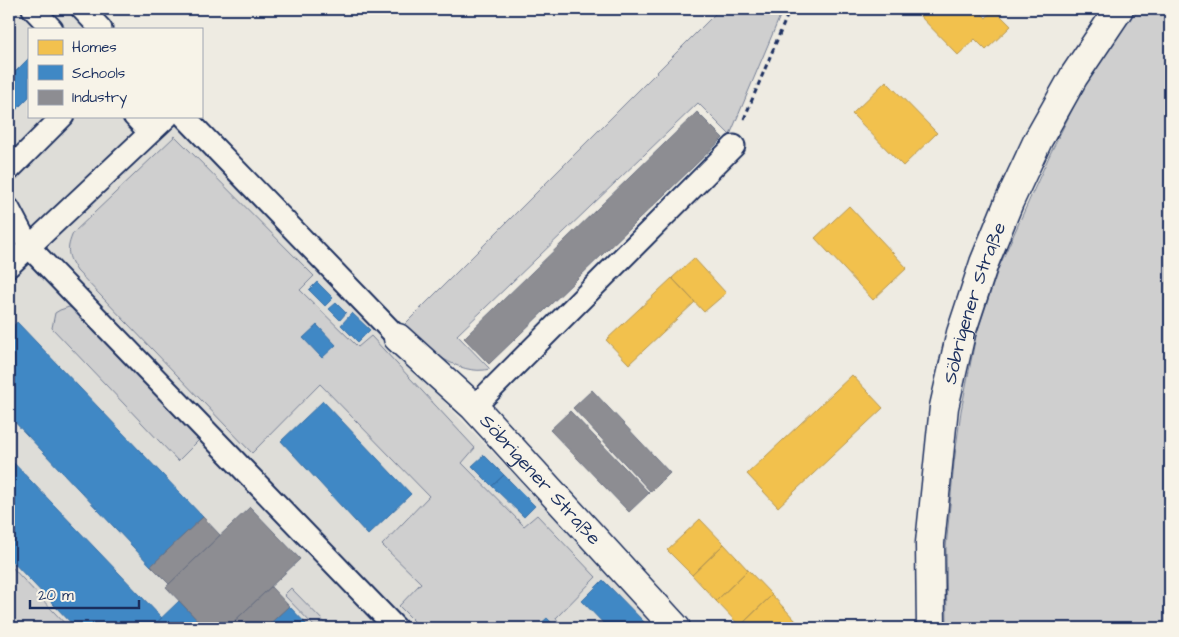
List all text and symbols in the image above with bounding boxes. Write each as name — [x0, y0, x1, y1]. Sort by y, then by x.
legend — [28, 28, 202, 118]
text: Homes — [72, 37, 117, 58]
text: Schools — [72, 63, 126, 84]
text: Industry — [72, 87, 127, 109]
street label: Söbrigener Straße — [936, 218, 1013, 387]
street label: Söbrigener Straße — [473, 408, 607, 551]
scale bar — [30, 577, 139, 609]
text: 20 m — [38, 585, 74, 606]

